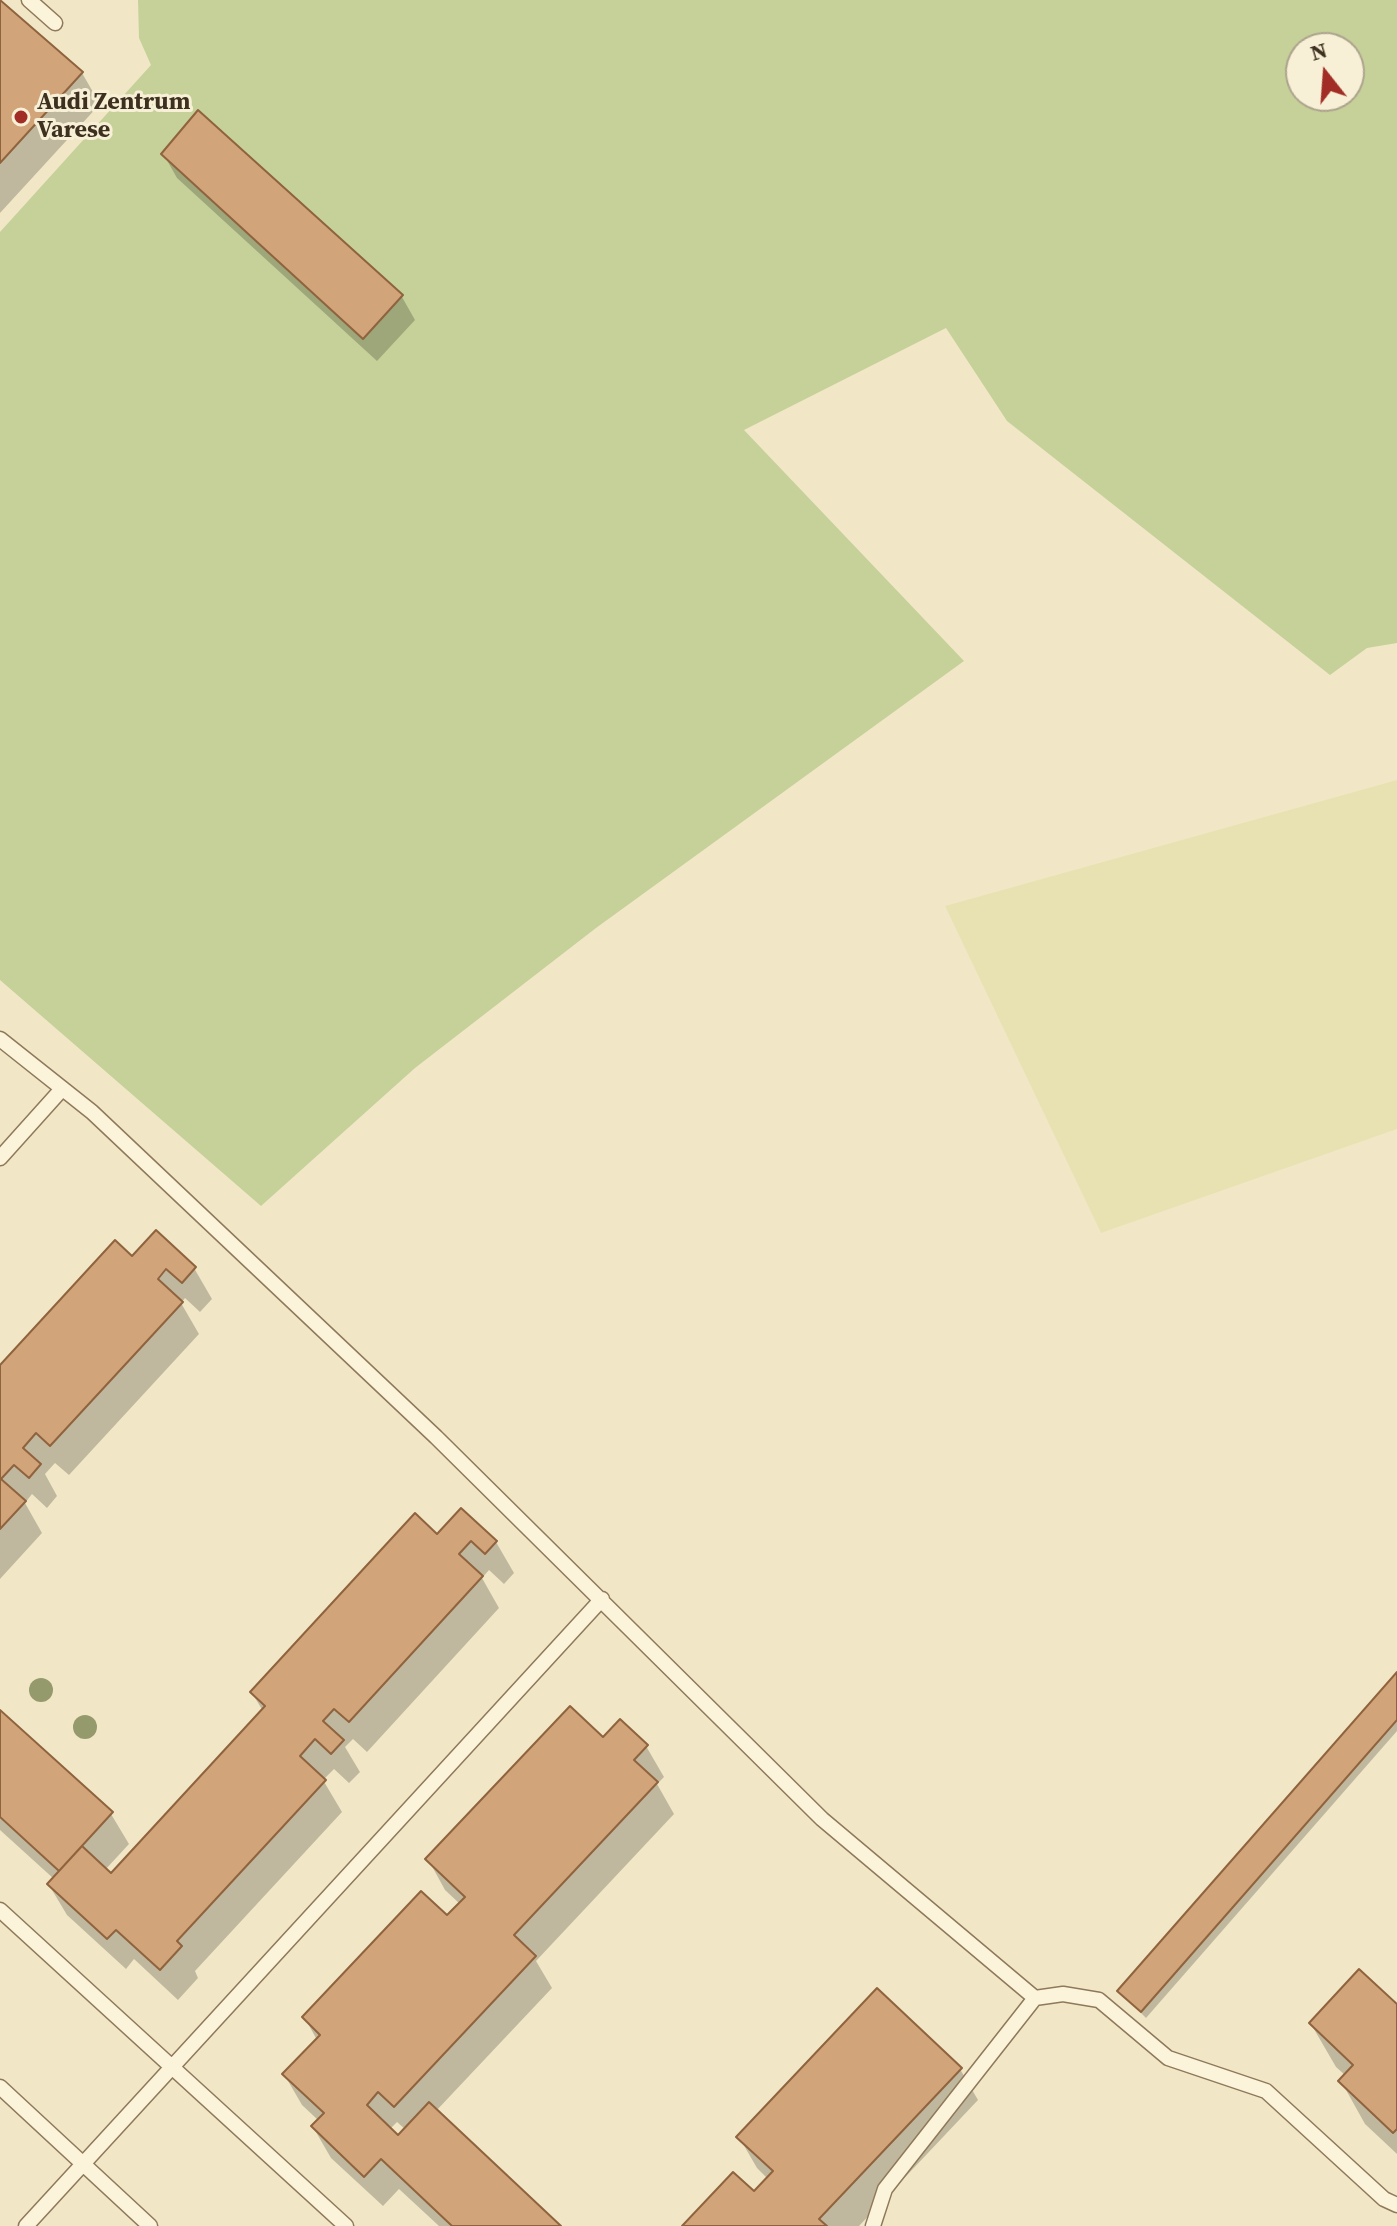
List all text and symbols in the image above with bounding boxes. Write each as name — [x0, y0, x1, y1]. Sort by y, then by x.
north arrow — [1285, 32, 1365, 112]
text: N — [1307, 34, 1331, 68]
place label: Audi Zentrum Varese — [37, 89, 190, 145]
marker: Audi Zentrum Varese — [12, 108, 30, 126]

